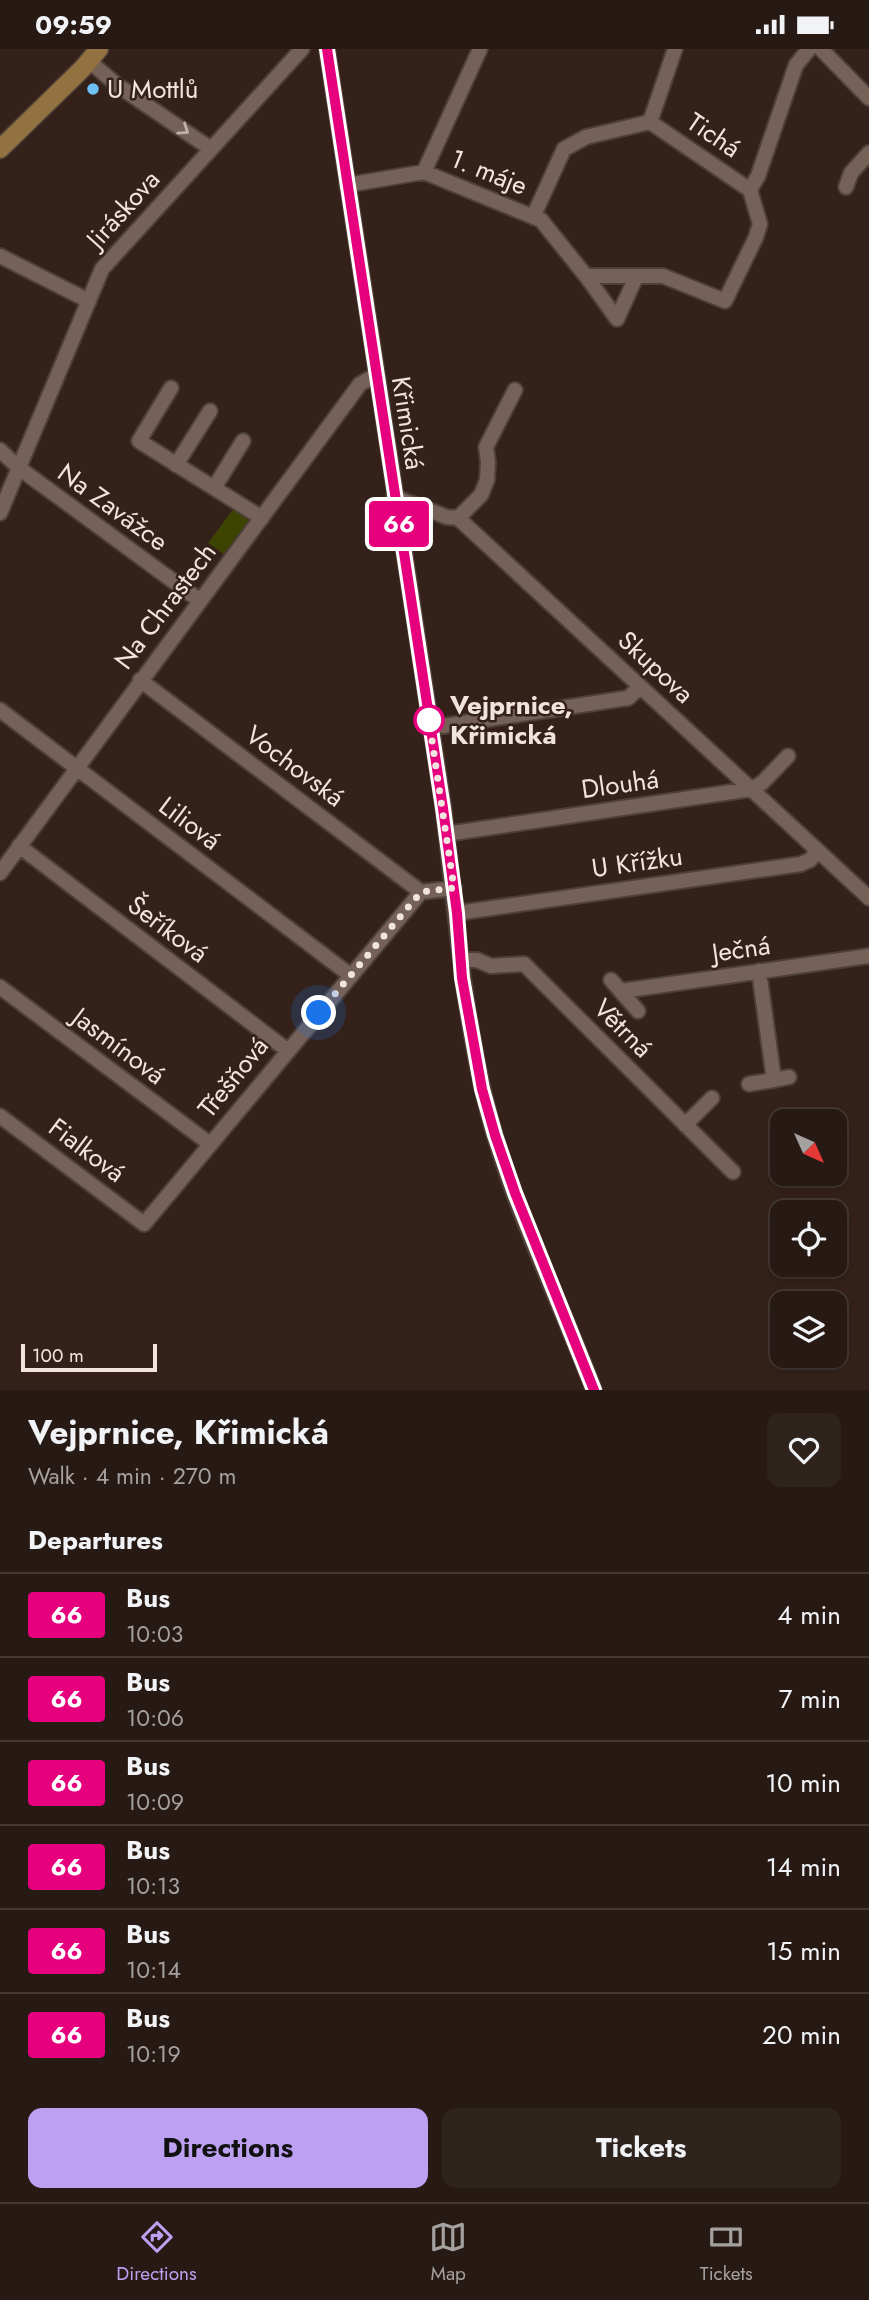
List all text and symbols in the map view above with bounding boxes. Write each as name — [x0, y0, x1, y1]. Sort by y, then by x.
text: 09:59 — [35, 6, 112, 44]
place label: U Mottlů — [107, 70, 198, 108]
marker: U Mottlů — [85, 81, 101, 97]
street label: Tichá — [680, 103, 748, 167]
one-way arrow — [176, 122, 189, 134]
street label: 1. máje — [445, 139, 533, 205]
street label: Jiráskova — [75, 161, 169, 259]
street label: Křimická — [382, 374, 434, 472]
street label: Na Zavážce — [50, 454, 176, 560]
line badge: 66 — [368, 501, 430, 547]
text: 66 — [383, 506, 415, 541]
street label: Na Chrastech — [105, 535, 225, 677]
street label: Skupova — [610, 622, 702, 712]
place label: Vejprnice, Křimická — [449, 686, 573, 754]
marker: Vejprnice, Křimická — [414, 705, 444, 735]
street label: Vochovská — [238, 716, 352, 816]
street label: Dlouhá — [579, 760, 661, 808]
street label: Liliová — [151, 787, 229, 859]
street label: U Křížku — [589, 837, 685, 887]
street label: Šeříková — [120, 886, 216, 972]
street label: Ječná — [707, 926, 773, 972]
street label: Větrná — [585, 990, 661, 1066]
your location — [301, 995, 336, 1030]
street label: Jasmínová — [62, 997, 173, 1094]
street label: Třešňová — [189, 1029, 277, 1125]
street label: Fialková — [41, 1109, 133, 1191]
north arrow — [770, 1109, 847, 1187]
map controls — [770, 1109, 847, 1368]
button: locate — [770, 1200, 847, 1277]
button: layers — [770, 1291, 847, 1368]
scale bar — [21, 1341, 158, 1373]
text: 100 m — [32, 1342, 84, 1369]
text: Vejprnice, Křimická — [28, 1409, 329, 1456]
button: heart — [767, 1413, 841, 1487]
text: Walk · 4 min · 270 m — [28, 1459, 236, 1493]
text: Departures — [28, 1521, 163, 1559]
text: Bus — [126, 1579, 170, 1617]
text: 4 min — [777, 1596, 841, 1634]
text: 66 — [50, 1597, 83, 1632]
text: 10:03 — [126, 1617, 183, 1651]
text: Bus — [126, 1663, 170, 1701]
text: 7 min — [779, 1680, 841, 1718]
text: 66 — [50, 1681, 83, 1716]
text: 10:06 — [126, 1701, 184, 1735]
text: Bus — [126, 1747, 170, 1785]
text: 10 min — [765, 1764, 841, 1802]
text: 66 — [50, 1765, 83, 1800]
text: 10:09 — [126, 1785, 184, 1819]
text: Bus — [126, 1831, 170, 1869]
text: 14 min — [766, 1848, 841, 1886]
text: 66 — [50, 1849, 83, 1884]
text: 10:13 — [126, 1869, 180, 1903]
text: Bus — [126, 1915, 170, 1953]
text: 15 min — [766, 1932, 841, 1970]
text: 66 — [50, 1933, 83, 1968]
text: 10:14 — [126, 1953, 181, 1987]
text: Bus — [126, 1999, 170, 2037]
text: 20 min — [762, 2016, 841, 2054]
text: 66 — [50, 2017, 83, 2052]
text: 10:19 — [126, 2037, 181, 2071]
button: Directions — [28, 2108, 428, 2188]
button: Tickets — [442, 2108, 841, 2188]
tab: Directions — [116, 2218, 197, 2287]
tab: Map — [429, 2218, 467, 2287]
tab: Tickets — [700, 2218, 753, 2287]

